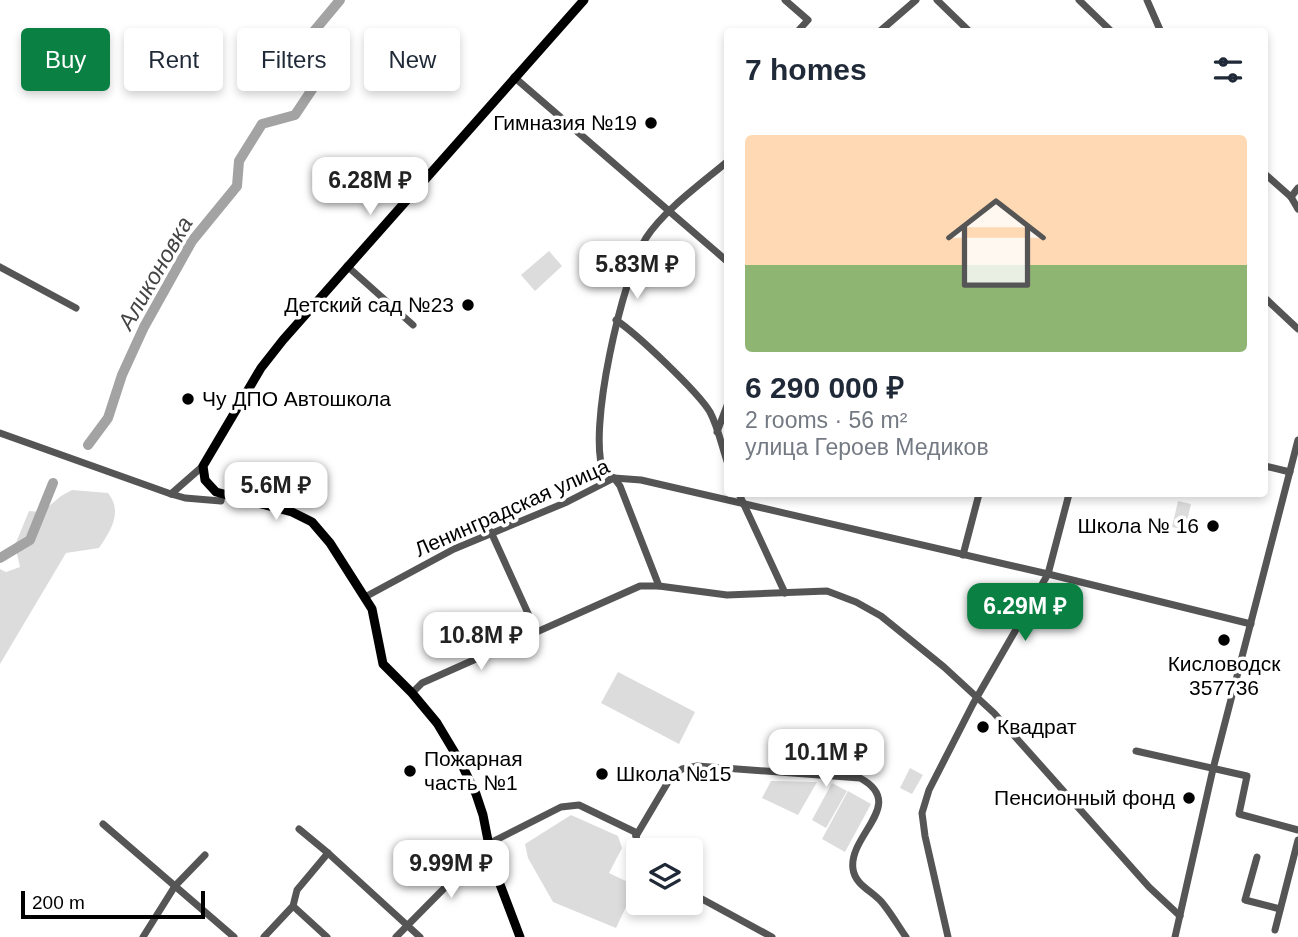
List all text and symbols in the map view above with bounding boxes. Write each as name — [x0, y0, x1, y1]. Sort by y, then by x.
chip: Buy — [21, 28, 110, 91]
chip: Rent — [124, 28, 223, 91]
chip: Filters — [237, 28, 350, 91]
chip: New — [364, 28, 460, 91]
icon: filters — [1209, 51, 1247, 89]
text: 7 homes — [745, 53, 867, 86]
place label: Гимназия №19 — [493, 111, 637, 134]
marker: Гимназия №19 — [643, 115, 659, 131]
pin: 6.28M ₽ — [305, 158, 435, 217]
text: 6.28M ₽ — [328, 167, 412, 193]
icon: home — [933, 180, 1059, 306]
water label: Аликоновка — [111, 212, 198, 336]
pin: 5.83M ₽ — [572, 242, 702, 301]
text: 5.83M ₽ — [595, 251, 679, 277]
place label: Детский сад №23 — [284, 293, 454, 316]
marker: Детский сад №23 — [460, 297, 476, 313]
text: 6 290 000 ₽ — [745, 371, 904, 404]
place label: Чу ДПО Автошкола — [202, 387, 391, 410]
marker: Чу ДПО Автошкола — [180, 391, 196, 407]
text: 2 rooms · 56 m² — [745, 407, 907, 433]
text: улица Героев Медиков — [745, 434, 989, 460]
street label: Ленинградская улица — [411, 454, 613, 561]
pin: 5.6M ₽ — [219, 462, 333, 522]
text: 5.6M ₽ — [241, 472, 311, 498]
place label: Школа № 16 — [1078, 514, 1199, 537]
marker: Школа № 16 — [1205, 518, 1221, 534]
pin: 6.29M ₽ — [960, 584, 1090, 643]
text: 6.29M ₽ — [983, 593, 1067, 619]
pin: 10.8M ₽ — [416, 612, 546, 672]
text: 10.8M ₽ — [439, 622, 523, 648]
marker: Кисловодск 357736 — [1216, 632, 1232, 648]
place label: Кисловодск 357736 — [1168, 652, 1281, 699]
place label: Квадрат — [997, 715, 1077, 738]
marker: Квадрат — [975, 719, 991, 735]
pin: 10.1M ₽ — [761, 730, 891, 789]
text: 10.1M ₽ — [784, 739, 868, 765]
place label: Пожарная часть №1 — [424, 747, 523, 794]
place label: Школа №15 — [616, 762, 732, 785]
marker: Пожарная часть №1 — [402, 763, 418, 779]
marker: Школа №15 — [594, 766, 610, 782]
place label: Пенсионный фонд — [994, 786, 1175, 809]
marker: Пенсионный фонд — [1181, 790, 1197, 806]
map controls — [626, 838, 703, 915]
button: layers — [626, 838, 703, 915]
pin: 9.99M ₽ — [386, 841, 516, 900]
text: 9.99M ₽ — [409, 850, 493, 876]
scale bar — [21, 888, 205, 920]
text: 200 m — [32, 892, 85, 913]

